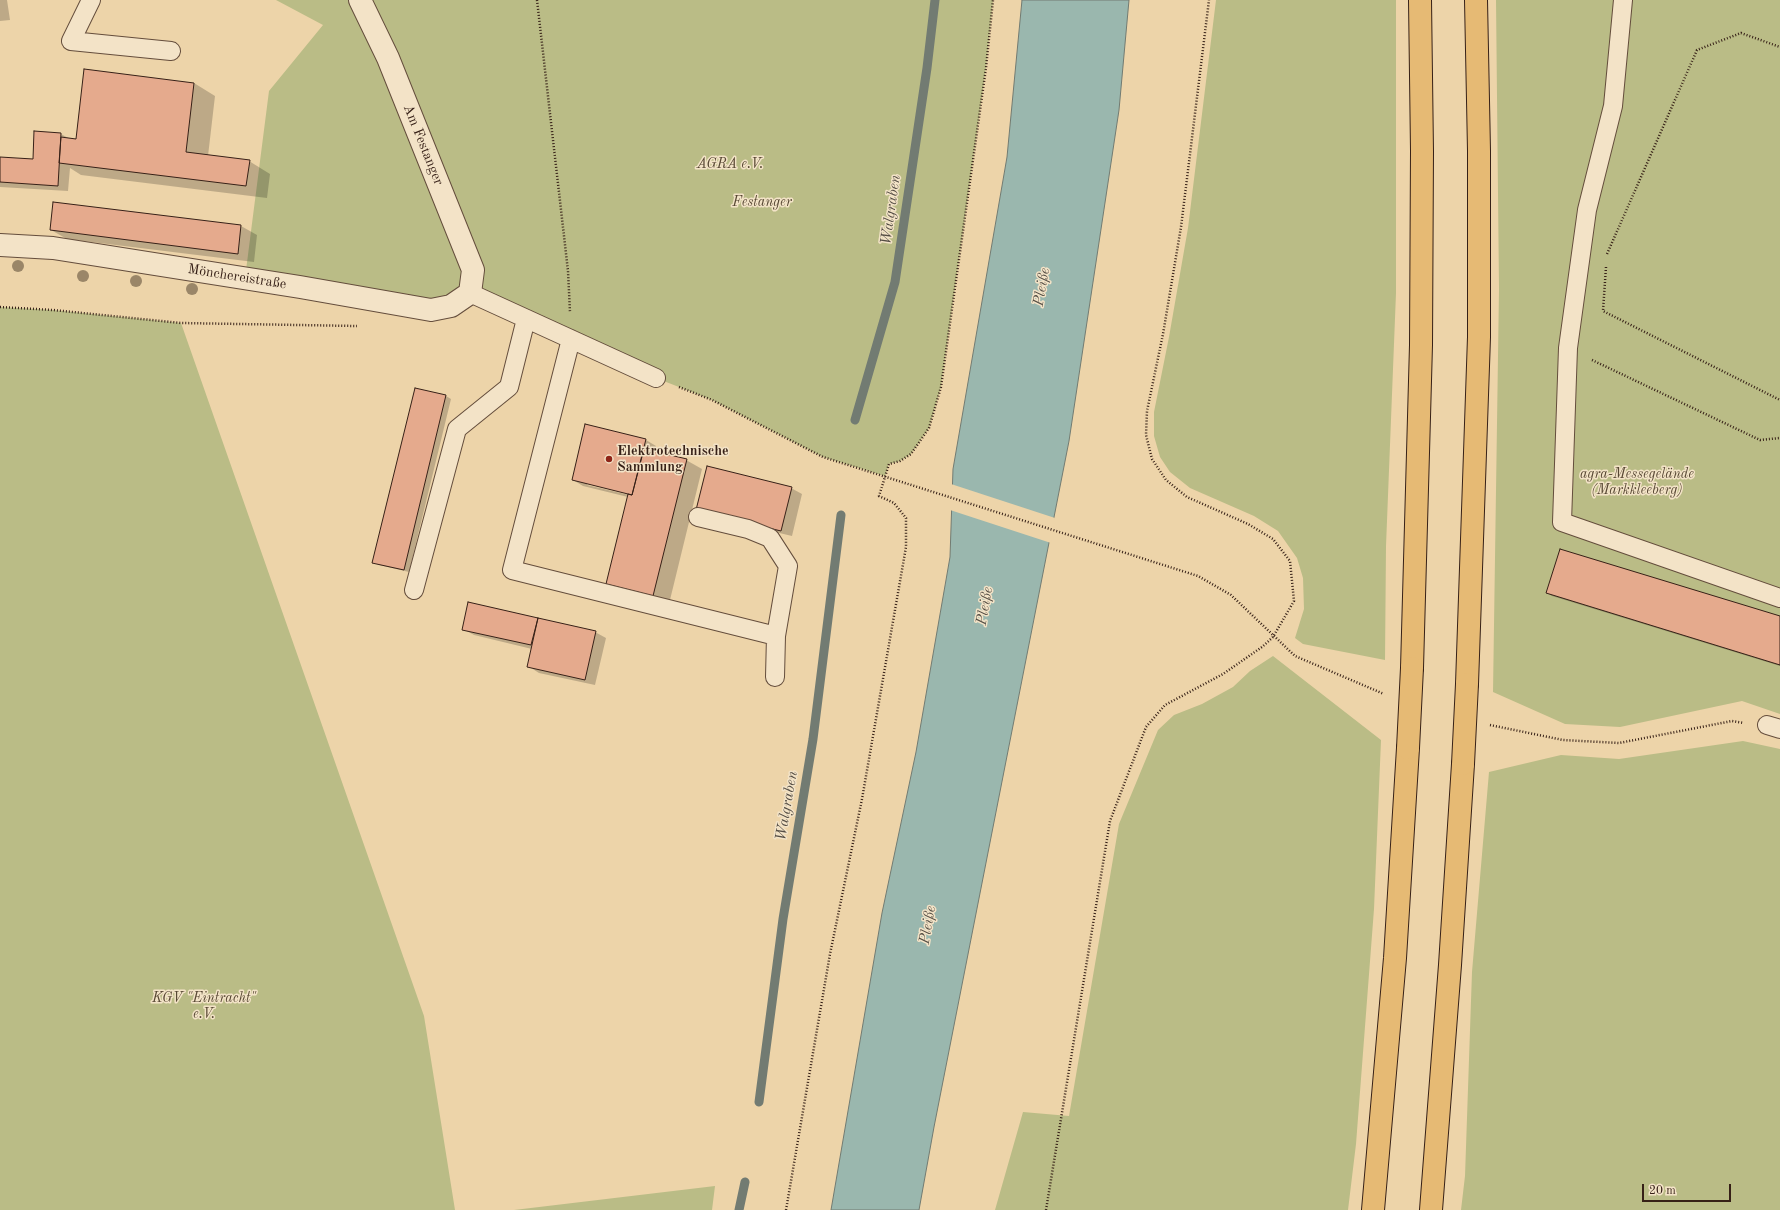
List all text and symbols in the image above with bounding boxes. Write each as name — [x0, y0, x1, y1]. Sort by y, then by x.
street label: Am Festanger — [399, 102, 447, 188]
park label: AGRA e.V. — [697, 156, 763, 172]
water label: Walgraben — [877, 174, 905, 246]
park label: Festanger — [732, 194, 792, 210]
street label: Mönchereistraße — [186, 261, 288, 293]
water label: Pleiße — [1030, 266, 1054, 308]
place label: Elektrotechnische Sammlung — [617, 443, 729, 476]
marker: Elektrotechnische Sammlung — [604, 454, 614, 464]
park label: agra-Messegelände (Markkleeberg) — [1580, 466, 1694, 498]
water label: Pleiße — [973, 585, 997, 627]
water label: Walgraben — [772, 769, 802, 843]
water label: Pleiße — [916, 904, 940, 946]
park label: KGV "Eintracht" e.V. — [152, 990, 256, 1022]
scale bar — [1644, 1176, 1733, 1202]
text: 20 m — [1649, 1185, 1676, 1197]

